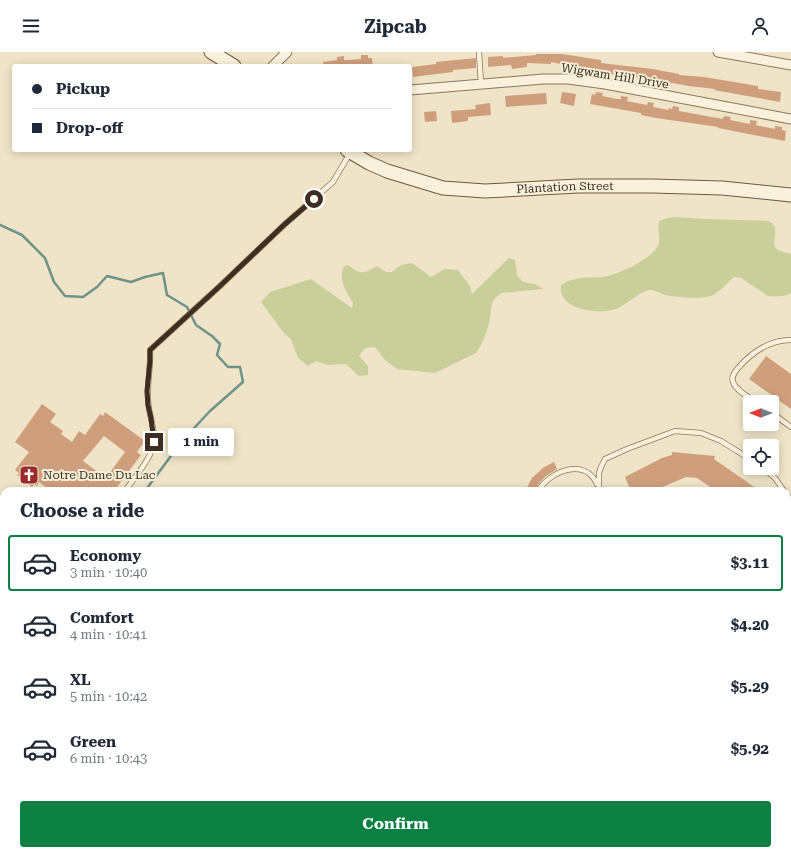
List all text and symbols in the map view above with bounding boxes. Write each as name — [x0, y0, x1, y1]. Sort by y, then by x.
icon: menu — [20, 15, 42, 37]
icon: person — [749, 15, 771, 37]
text: Zipcab — [364, 16, 427, 37]
street label: Wigwam Hill Drive — [560, 61, 670, 91]
text: Pickup — [56, 80, 110, 98]
text: Drop-off — [56, 119, 123, 137]
street label: Plantation Street — [516, 179, 614, 196]
route start — [305, 190, 323, 208]
north arrow — [743, 395, 779, 431]
map controls — [743, 395, 779, 475]
callout: 1 min — [168, 428, 234, 456]
route end — [145, 433, 163, 451]
text: 1 min — [183, 434, 219, 449]
button: locate — [743, 439, 779, 475]
church icon: Notre Dame Du Lac — [18, 464, 40, 486]
place label: Notre Dame Du Lac — [43, 468, 156, 482]
text: Choose a ride — [20, 500, 144, 521]
icon: car — [22, 545, 58, 581]
text: Economy — [70, 547, 141, 565]
text: $3.11 — [731, 554, 769, 572]
text: 3 min · 10:40 — [70, 565, 147, 580]
icon: car — [22, 607, 58, 643]
text: Comfort — [70, 609, 134, 627]
text: $4.20 — [731, 616, 769, 634]
text: 4 min · 10:41 — [70, 627, 147, 642]
icon: car — [22, 669, 58, 705]
text: XL — [70, 671, 91, 689]
text: $5.29 — [731, 678, 769, 696]
text: 5 min · 10:42 — [70, 689, 147, 704]
icon: car — [22, 731, 58, 767]
text: Green — [70, 733, 116, 751]
text: $5.92 — [731, 740, 769, 758]
text: 6 min · 10:43 — [70, 751, 147, 766]
button: Confirm — [20, 801, 771, 847]

